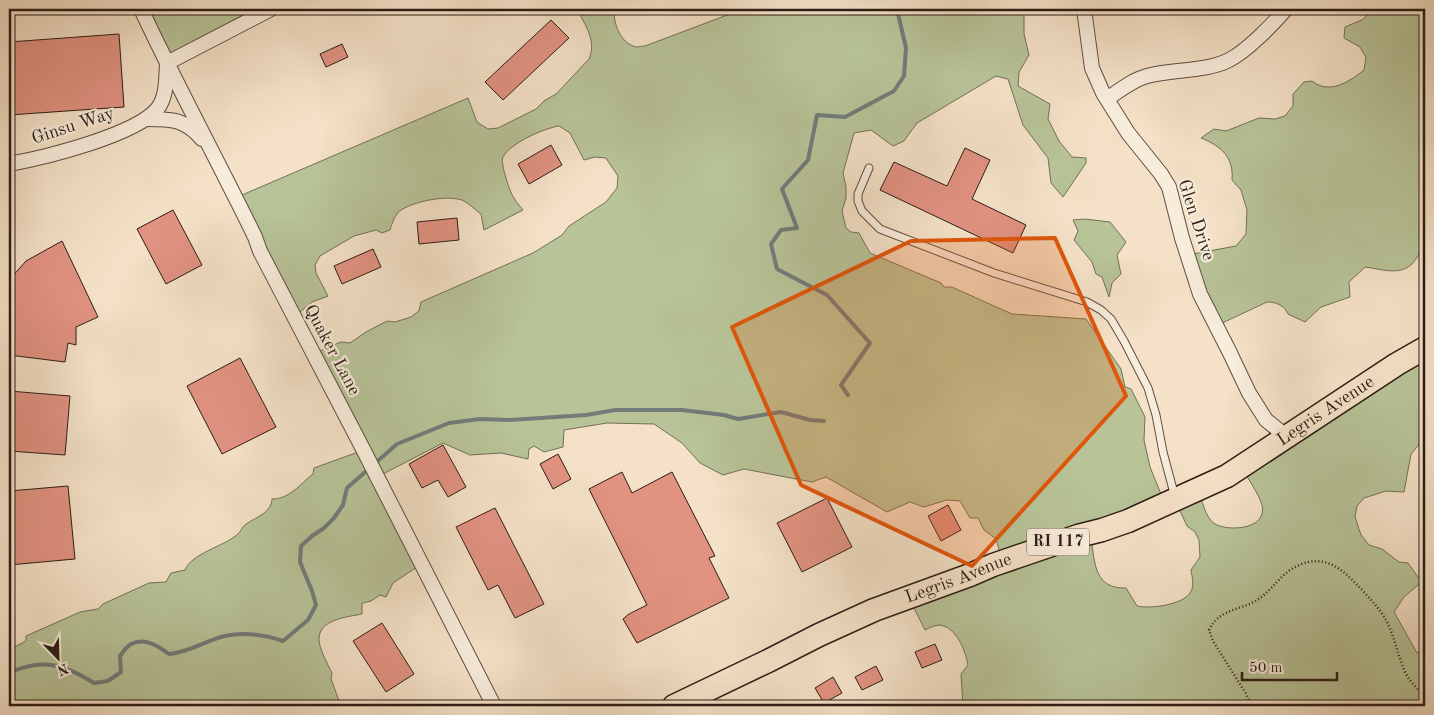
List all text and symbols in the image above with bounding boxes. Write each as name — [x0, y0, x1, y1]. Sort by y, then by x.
street label: Ginsu Way — [29, 104, 117, 148]
street label: Glen Drive — [1174, 177, 1218, 263]
street label: Quaker Lane — [301, 302, 363, 398]
street label: Legris Avenue — [1274, 373, 1377, 449]
road number: RI 117 — [1027, 528, 1089, 556]
street label: Legris Avenue — [903, 550, 1014, 607]
north arrow — [32, 632, 82, 682]
scale bar — [1242, 650, 1336, 682]
text: N — [55, 661, 70, 678]
text: 50 m — [1249, 661, 1283, 676]

